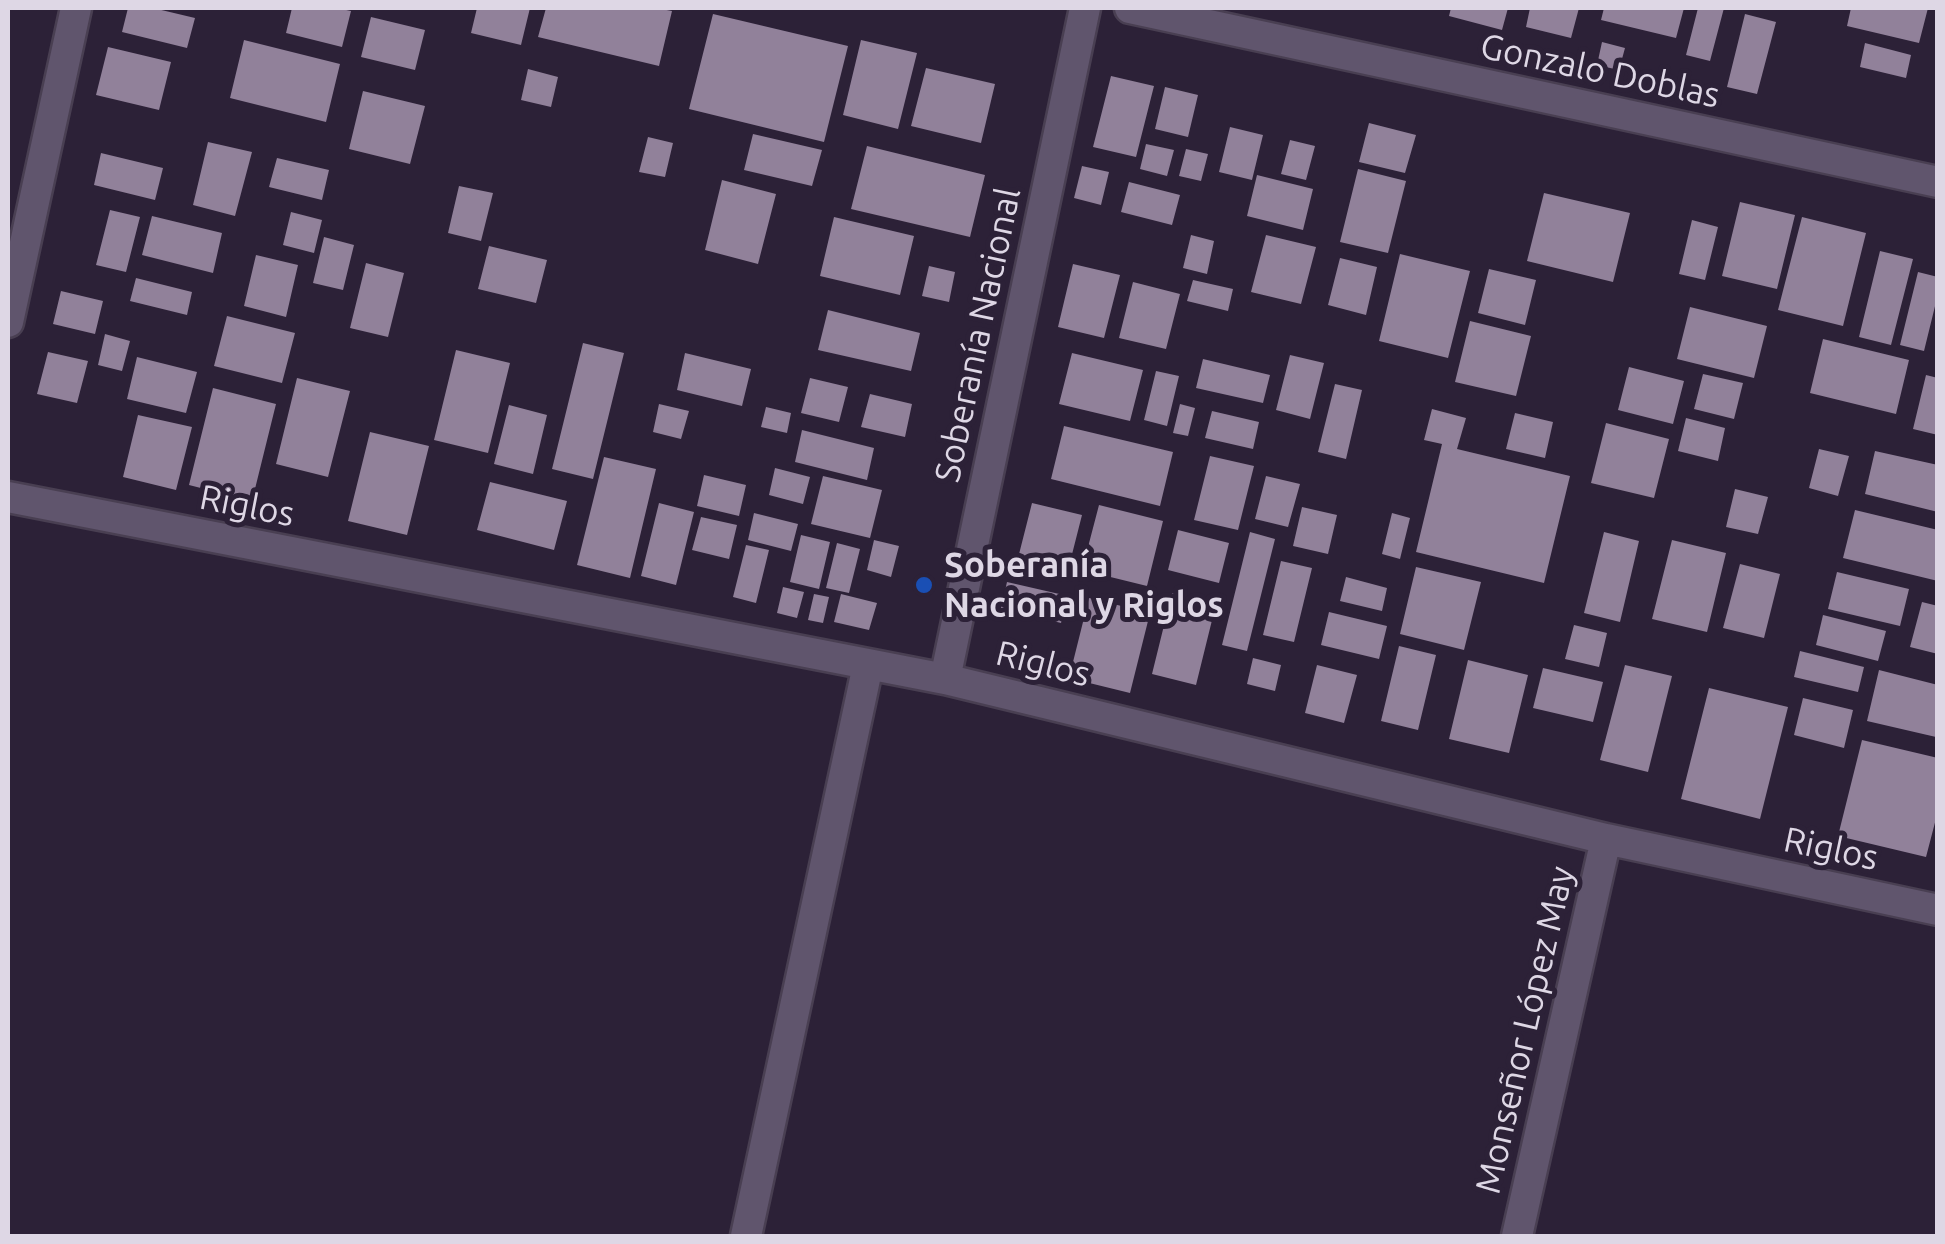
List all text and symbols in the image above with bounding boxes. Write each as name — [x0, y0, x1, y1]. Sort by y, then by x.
street label: Gonzalo Doblas — [1477, 25, 1723, 117]
street label: Soberanía Nacional — [926, 184, 1030, 486]
street label: Riglos — [196, 476, 298, 536]
place label: Soberanía Nacional y Riglos — [944, 544, 1224, 626]
marker: Soberanía Nacional y Riglos — [913, 574, 935, 596]
street label: Riglos — [992, 632, 1094, 696]
street label: Riglos — [1780, 819, 1882, 879]
street label: Monseñor López May — [1467, 862, 1583, 1198]

